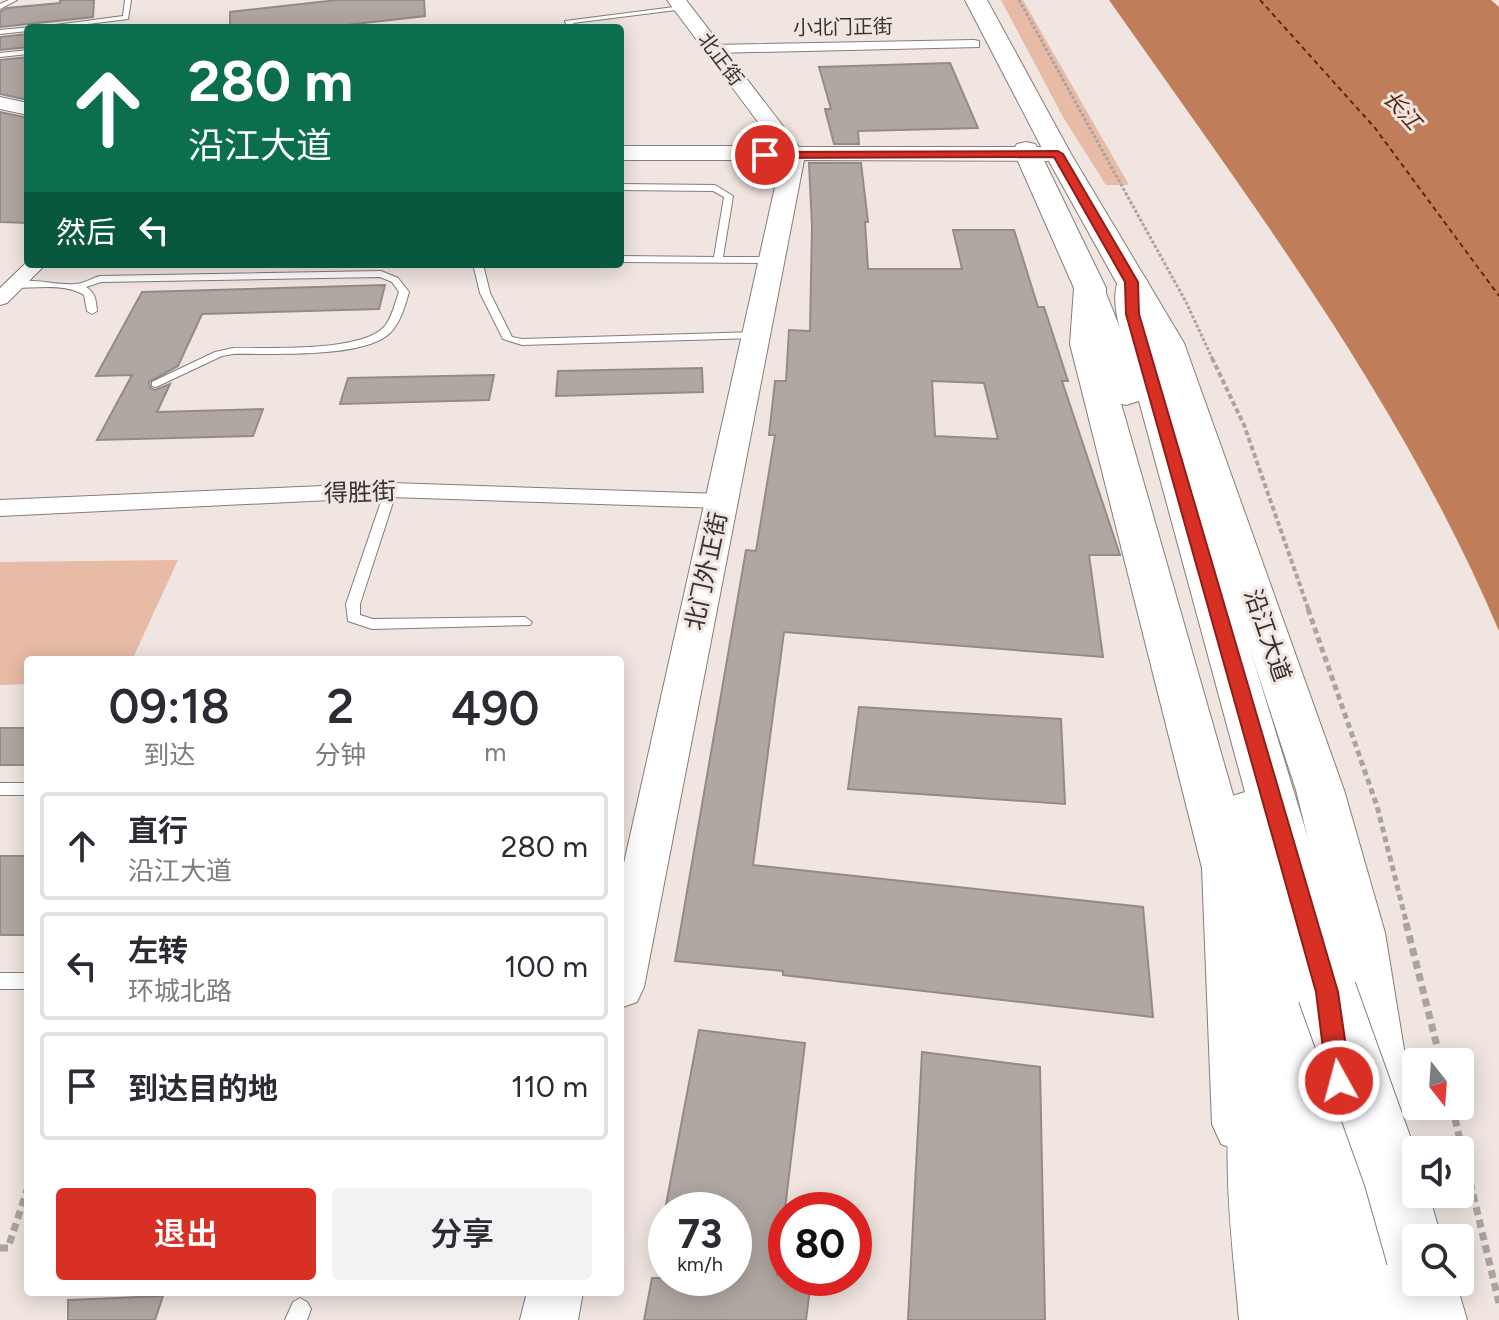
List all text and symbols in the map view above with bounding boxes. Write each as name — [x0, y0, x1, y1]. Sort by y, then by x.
street label: 小北门正街 — [793, 14, 893, 40]
street label: 北正街 — [693, 28, 749, 90]
text: 280 m — [188, 48, 353, 115]
icon: ahead — [56, 56, 160, 160]
water label: 长江 — [1377, 85, 1428, 137]
pin — [731, 121, 799, 189]
text: 沿江大道 — [188, 124, 332, 167]
icon: arrive — [743, 133, 787, 177]
icon: left — [132, 208, 176, 252]
text: 然后 — [56, 214, 116, 251]
street label: 得胜街 — [324, 476, 396, 508]
street label: 北门外正街 — [679, 509, 733, 633]
street label: 沿江大道 — [1239, 585, 1297, 685]
text: 09:18 — [108, 677, 230, 735]
text: 2 — [327, 677, 354, 735]
text: 490 — [451, 679, 540, 737]
text: m — [484, 736, 506, 768]
text: 到达 — [143, 739, 195, 771]
text: 分钟 — [314, 739, 366, 771]
text: 直行 — [128, 812, 188, 849]
icon: ahead — [60, 824, 104, 868]
text: 280 m — [501, 828, 588, 865]
text: 沿江大道 — [128, 855, 232, 887]
text: 左转 — [128, 932, 188, 969]
icon: left — [60, 944, 104, 988]
text: 100 m — [504, 948, 588, 985]
text: 环城北路 — [128, 975, 232, 1007]
position arrow — [1297, 1039, 1381, 1123]
north arrow — [1402, 1048, 1474, 1120]
map controls — [1402, 1048, 1474, 1296]
icon: arrive — [60, 1064, 104, 1108]
text: 110 m — [511, 1068, 588, 1105]
text: 到达目的地 — [128, 1070, 278, 1107]
button: sound — [1402, 1136, 1474, 1208]
button: 退出 — [56, 1188, 316, 1280]
button: 分享 — [332, 1188, 592, 1280]
speed limit sign: 80 — [768, 1192, 872, 1296]
text: 73 — [678, 1210, 722, 1258]
button: search — [1402, 1224, 1474, 1296]
text: km/h — [677, 1252, 723, 1276]

